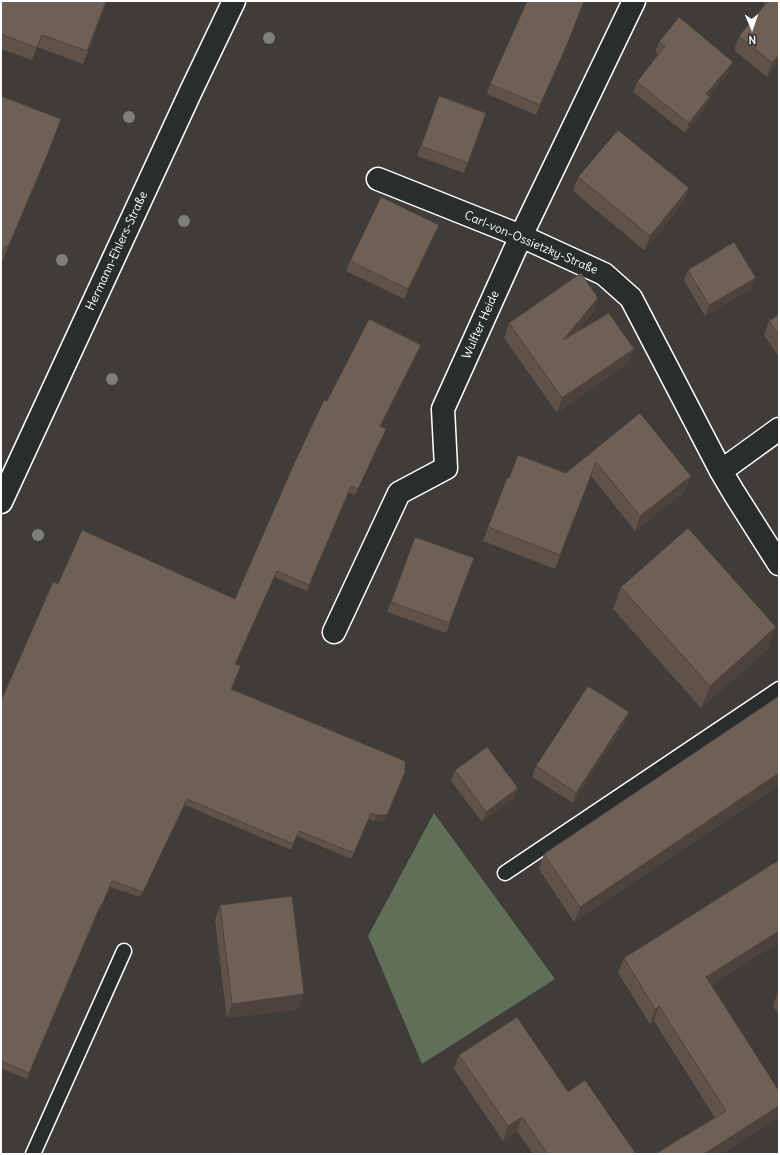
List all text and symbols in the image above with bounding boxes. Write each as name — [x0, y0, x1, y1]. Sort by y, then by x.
north arrow — [732, 8, 772, 48]
text: N — [748, 33, 756, 47]
street label: Hermann-Ehlers-Straße — [83, 189, 151, 313]
street label: Carl-von-Ossietzky-Straße — [462, 208, 600, 278]
street label: Wulfter Heide — [459, 288, 503, 362]

